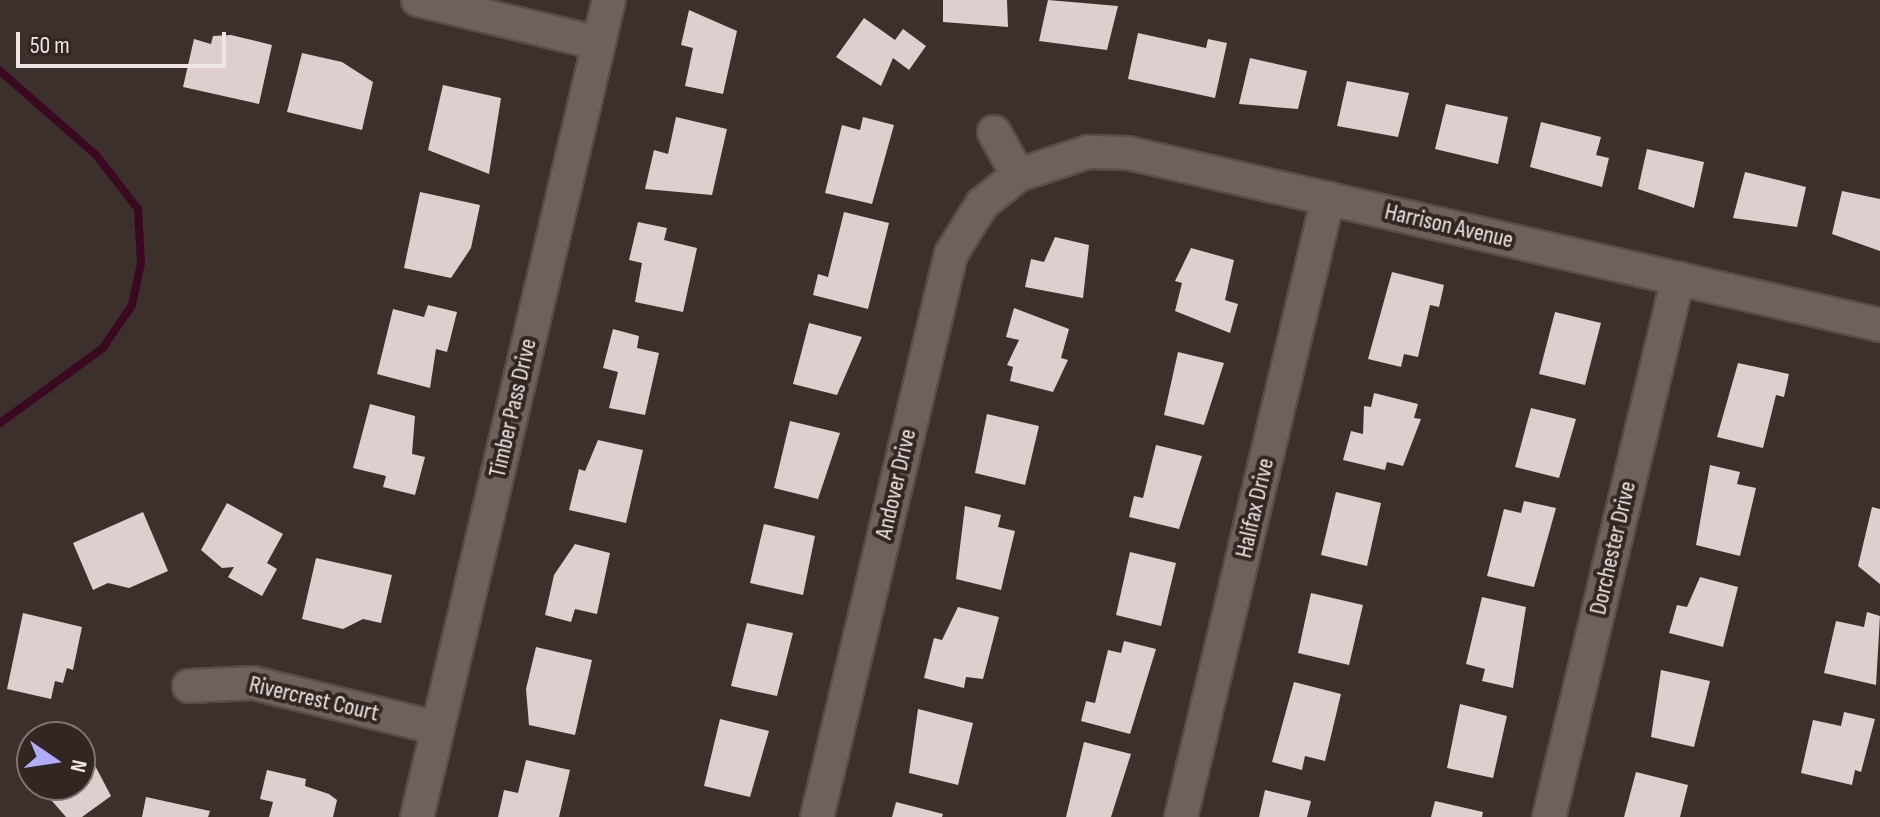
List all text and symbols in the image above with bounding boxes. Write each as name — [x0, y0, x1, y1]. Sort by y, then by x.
scale bar — [20, 16, 230, 66]
text: 50 m — [30, 31, 70, 60]
street label: Harrison Avenue — [1382, 197, 1516, 255]
street label: Timber Pass Drive — [483, 336, 543, 480]
street label: Andover Drive — [869, 426, 923, 542]
street label: Halifax Drive — [1230, 455, 1280, 561]
street label: Dorchester Drive — [1584, 479, 1642, 617]
street label: Rivercrest Court — [246, 670, 382, 728]
north arrow — [16, 721, 96, 801]
text: N — [63, 757, 92, 775]

